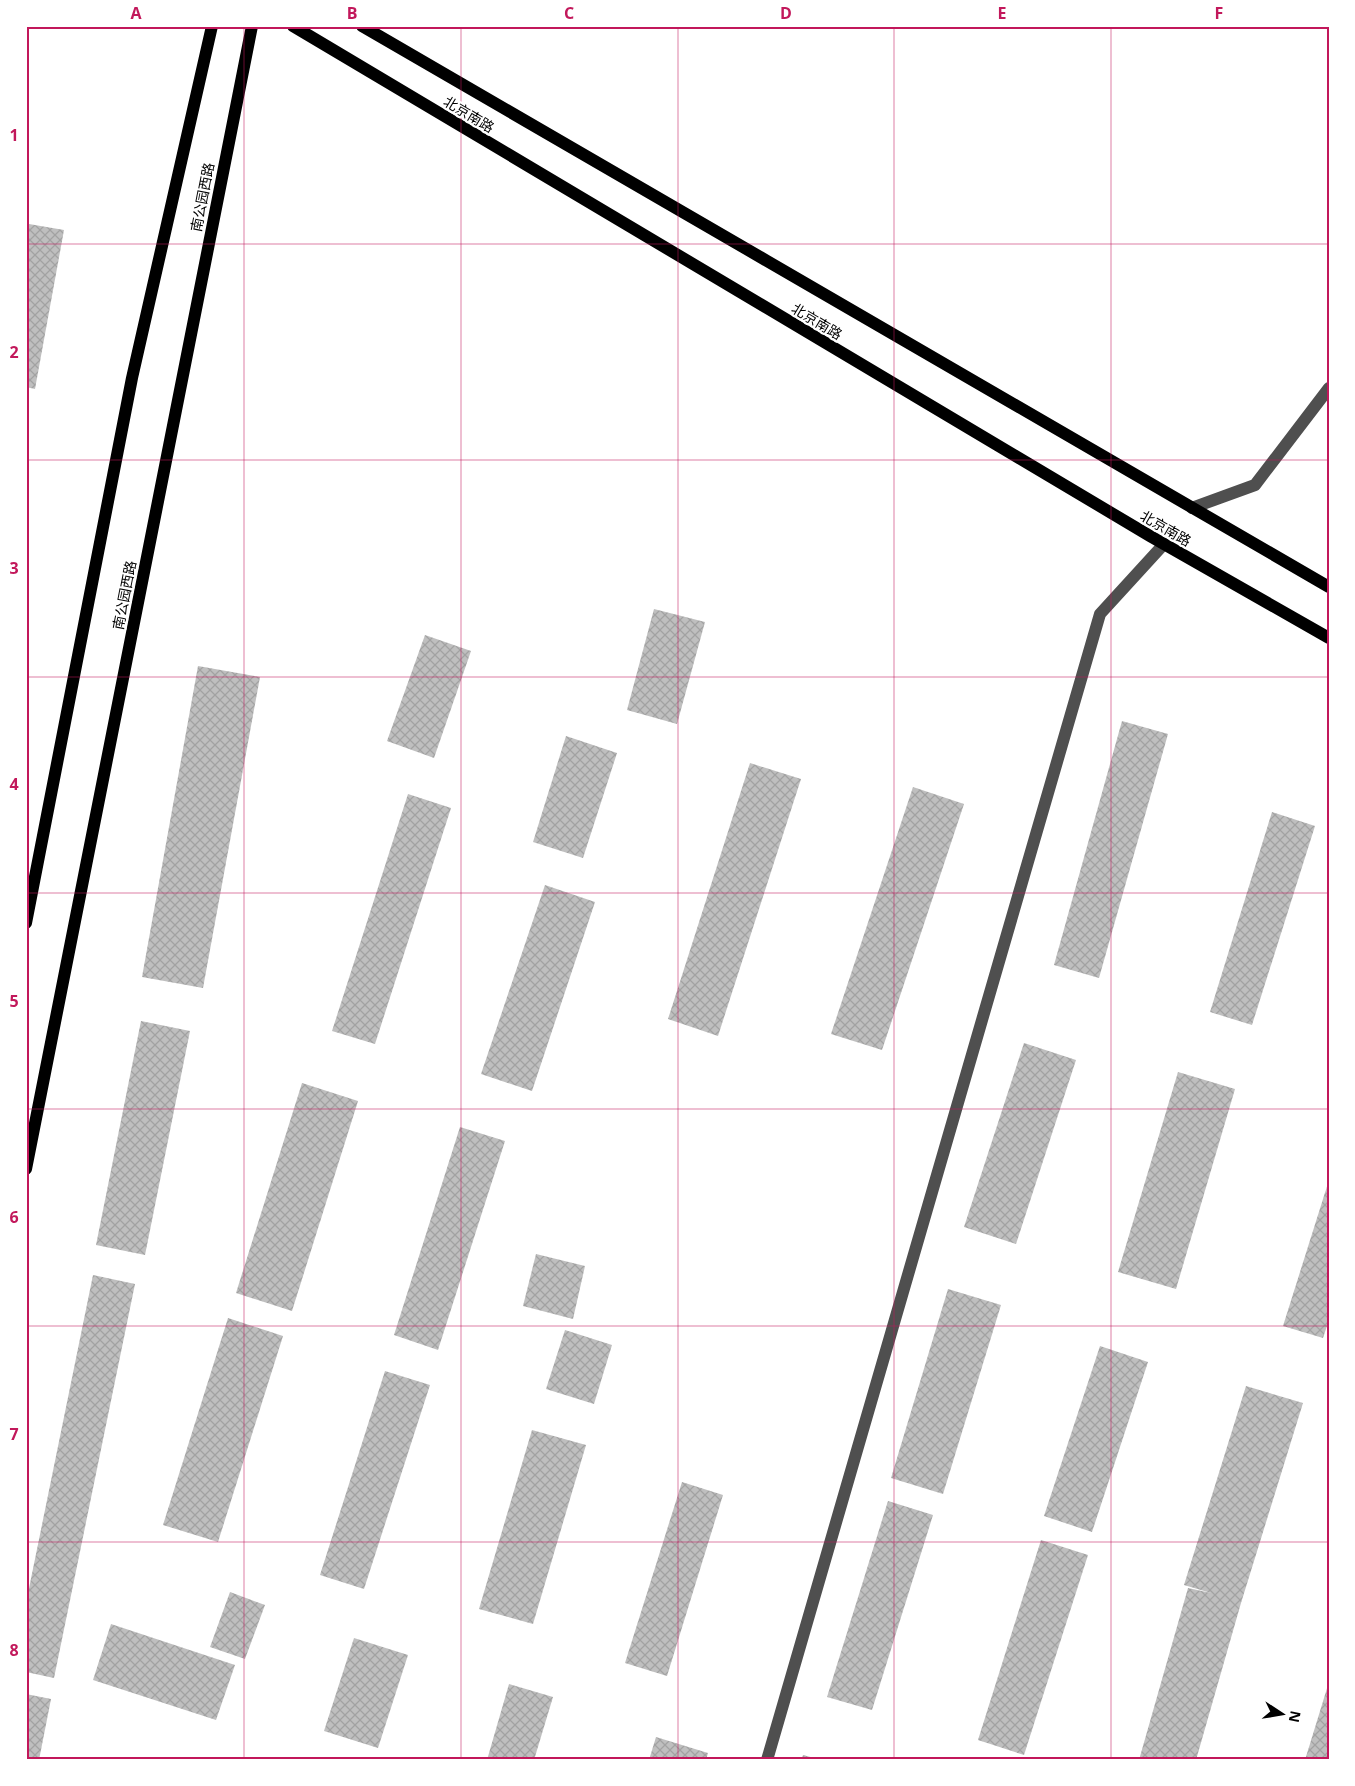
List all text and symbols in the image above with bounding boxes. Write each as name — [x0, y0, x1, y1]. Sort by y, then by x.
text: A — [130, 2, 142, 24]
text: B — [347, 2, 357, 24]
text: C — [564, 2, 574, 24]
text: D — [780, 2, 792, 24]
text: E — [998, 2, 1007, 24]
text: F — [1215, 2, 1223, 24]
street label: 北京南路 — [440, 91, 498, 137]
text: 1 — [9, 124, 19, 146]
street label: 南公园西路 — [186, 161, 218, 233]
street label: 北京南路 — [788, 298, 846, 344]
text: 2 — [9, 341, 19, 363]
street label: 北京南路 — [1137, 506, 1195, 550]
text: 3 — [9, 557, 19, 579]
street label: 南公园西路 — [108, 559, 140, 631]
text: 4 — [9, 773, 19, 795]
text: 5 — [9, 990, 19, 1012]
text: 6 — [9, 1206, 19, 1228]
text: 7 — [9, 1423, 19, 1445]
text: 8 — [9, 1639, 19, 1661]
north arrow — [1258, 1688, 1308, 1738]
text: N — [1285, 1709, 1306, 1724]

